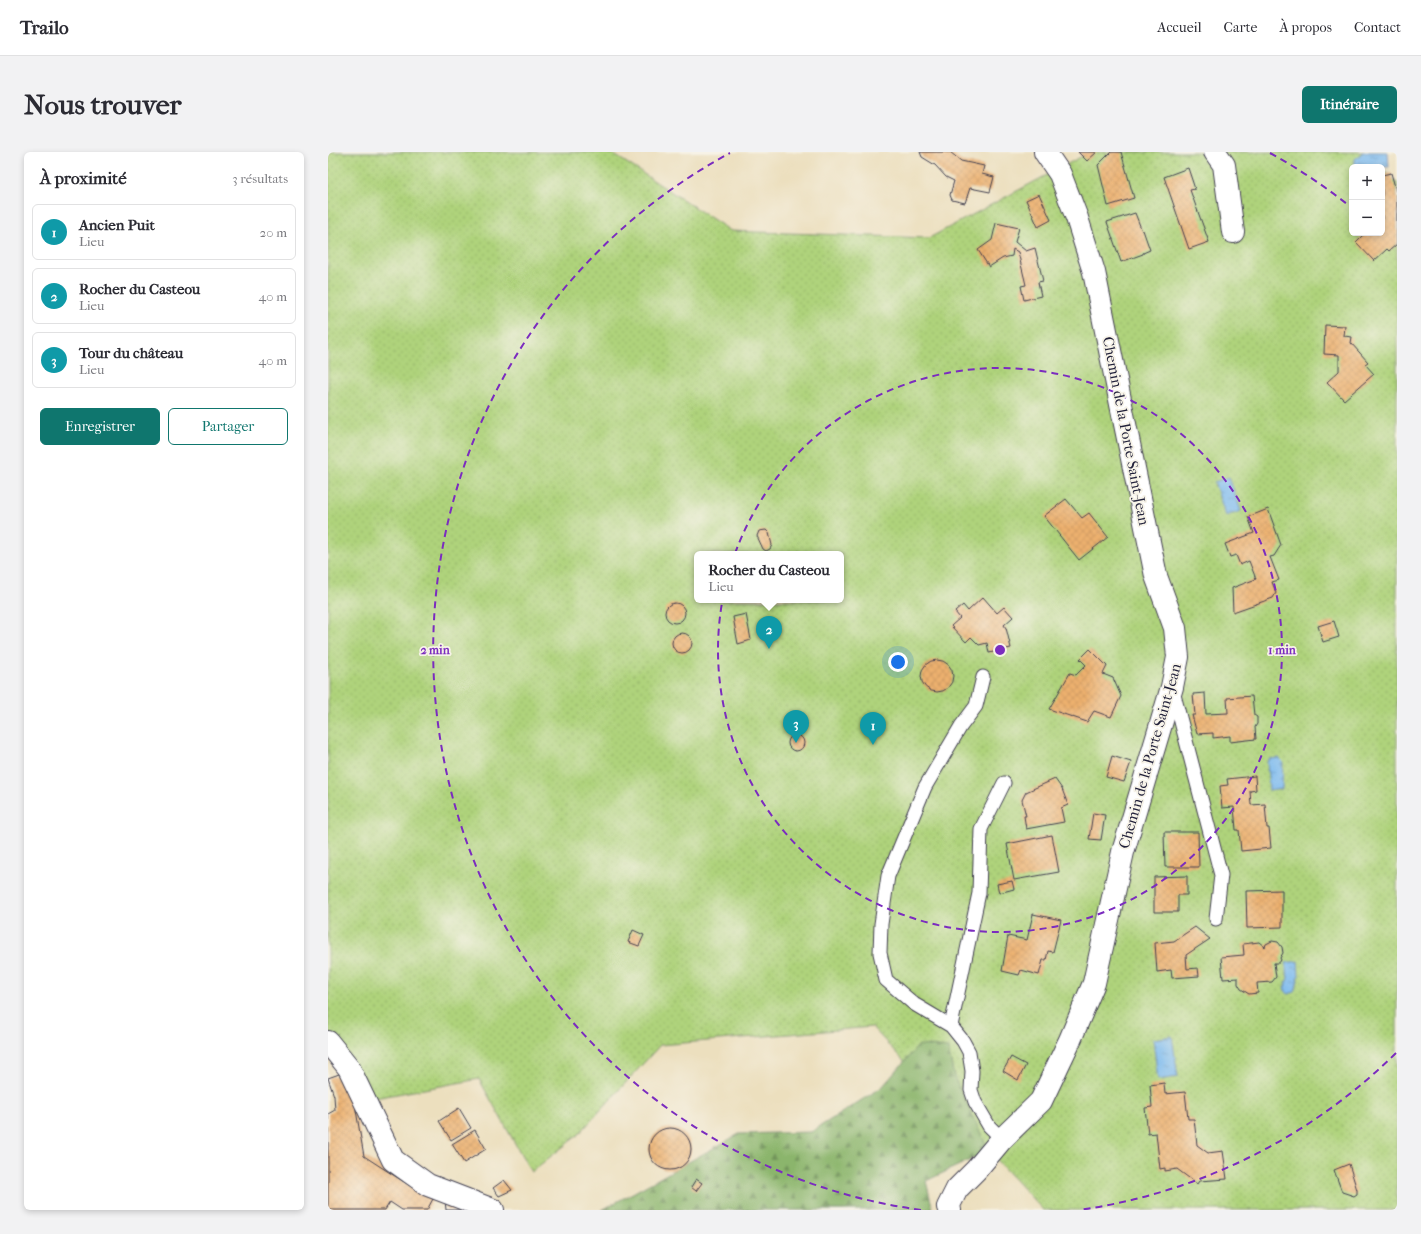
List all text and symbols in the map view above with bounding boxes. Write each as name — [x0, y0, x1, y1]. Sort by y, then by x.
text: Trailo — [20, 17, 69, 39]
text: Accueil — [1157, 19, 1202, 36]
text: Carte — [1224, 19, 1257, 36]
text: À propos — [1279, 19, 1332, 36]
text: Contact — [1354, 19, 1401, 36]
button: Itinéraire — [1302, 86, 1397, 123]
text: Nous trouver — [24, 88, 181, 121]
map controls — [1349, 164, 1385, 236]
button: + — [1349, 164, 1385, 200]
text: À proximité — [40, 168, 127, 188]
text: 3 résultats — [232, 171, 288, 186]
button: − — [1349, 200, 1385, 236]
text: Ancien Puit — [79, 216, 155, 234]
text: 1 — [52, 225, 56, 240]
text: 20 m — [260, 225, 287, 240]
text: Lieu — [79, 234, 104, 249]
text: Rocher du Casteou — [79, 280, 200, 298]
text: 2 — [51, 289, 57, 304]
text: 40 m — [259, 289, 287, 304]
text: Lieu — [79, 298, 104, 313]
street label: Chemin de la Porte Saint-Jean — [1099, 335, 1153, 527]
text: Tour du château — [79, 344, 183, 362]
text: 3 — [51, 353, 57, 368]
text: 40 m — [259, 353, 287, 368]
text: Lieu — [79, 362, 104, 377]
button: Enregistrer — [40, 408, 160, 445]
button: Partager — [168, 408, 288, 445]
popup — [694, 551, 844, 603]
text: Rocher du Casteou — [708, 561, 830, 579]
text: Lieu — [708, 579, 734, 594]
pin: 2 — [756, 616, 782, 649]
text: 2 min — [420, 643, 451, 657]
centre of rings — [993, 643, 1007, 657]
text: 1 min — [1268, 643, 1297, 657]
your location — [888, 652, 908, 672]
street label: Chemin de la Porte Saint-Jean — [1115, 661, 1185, 851]
pin: 3 — [783, 710, 809, 743]
pin: 1 — [860, 712, 886, 745]

